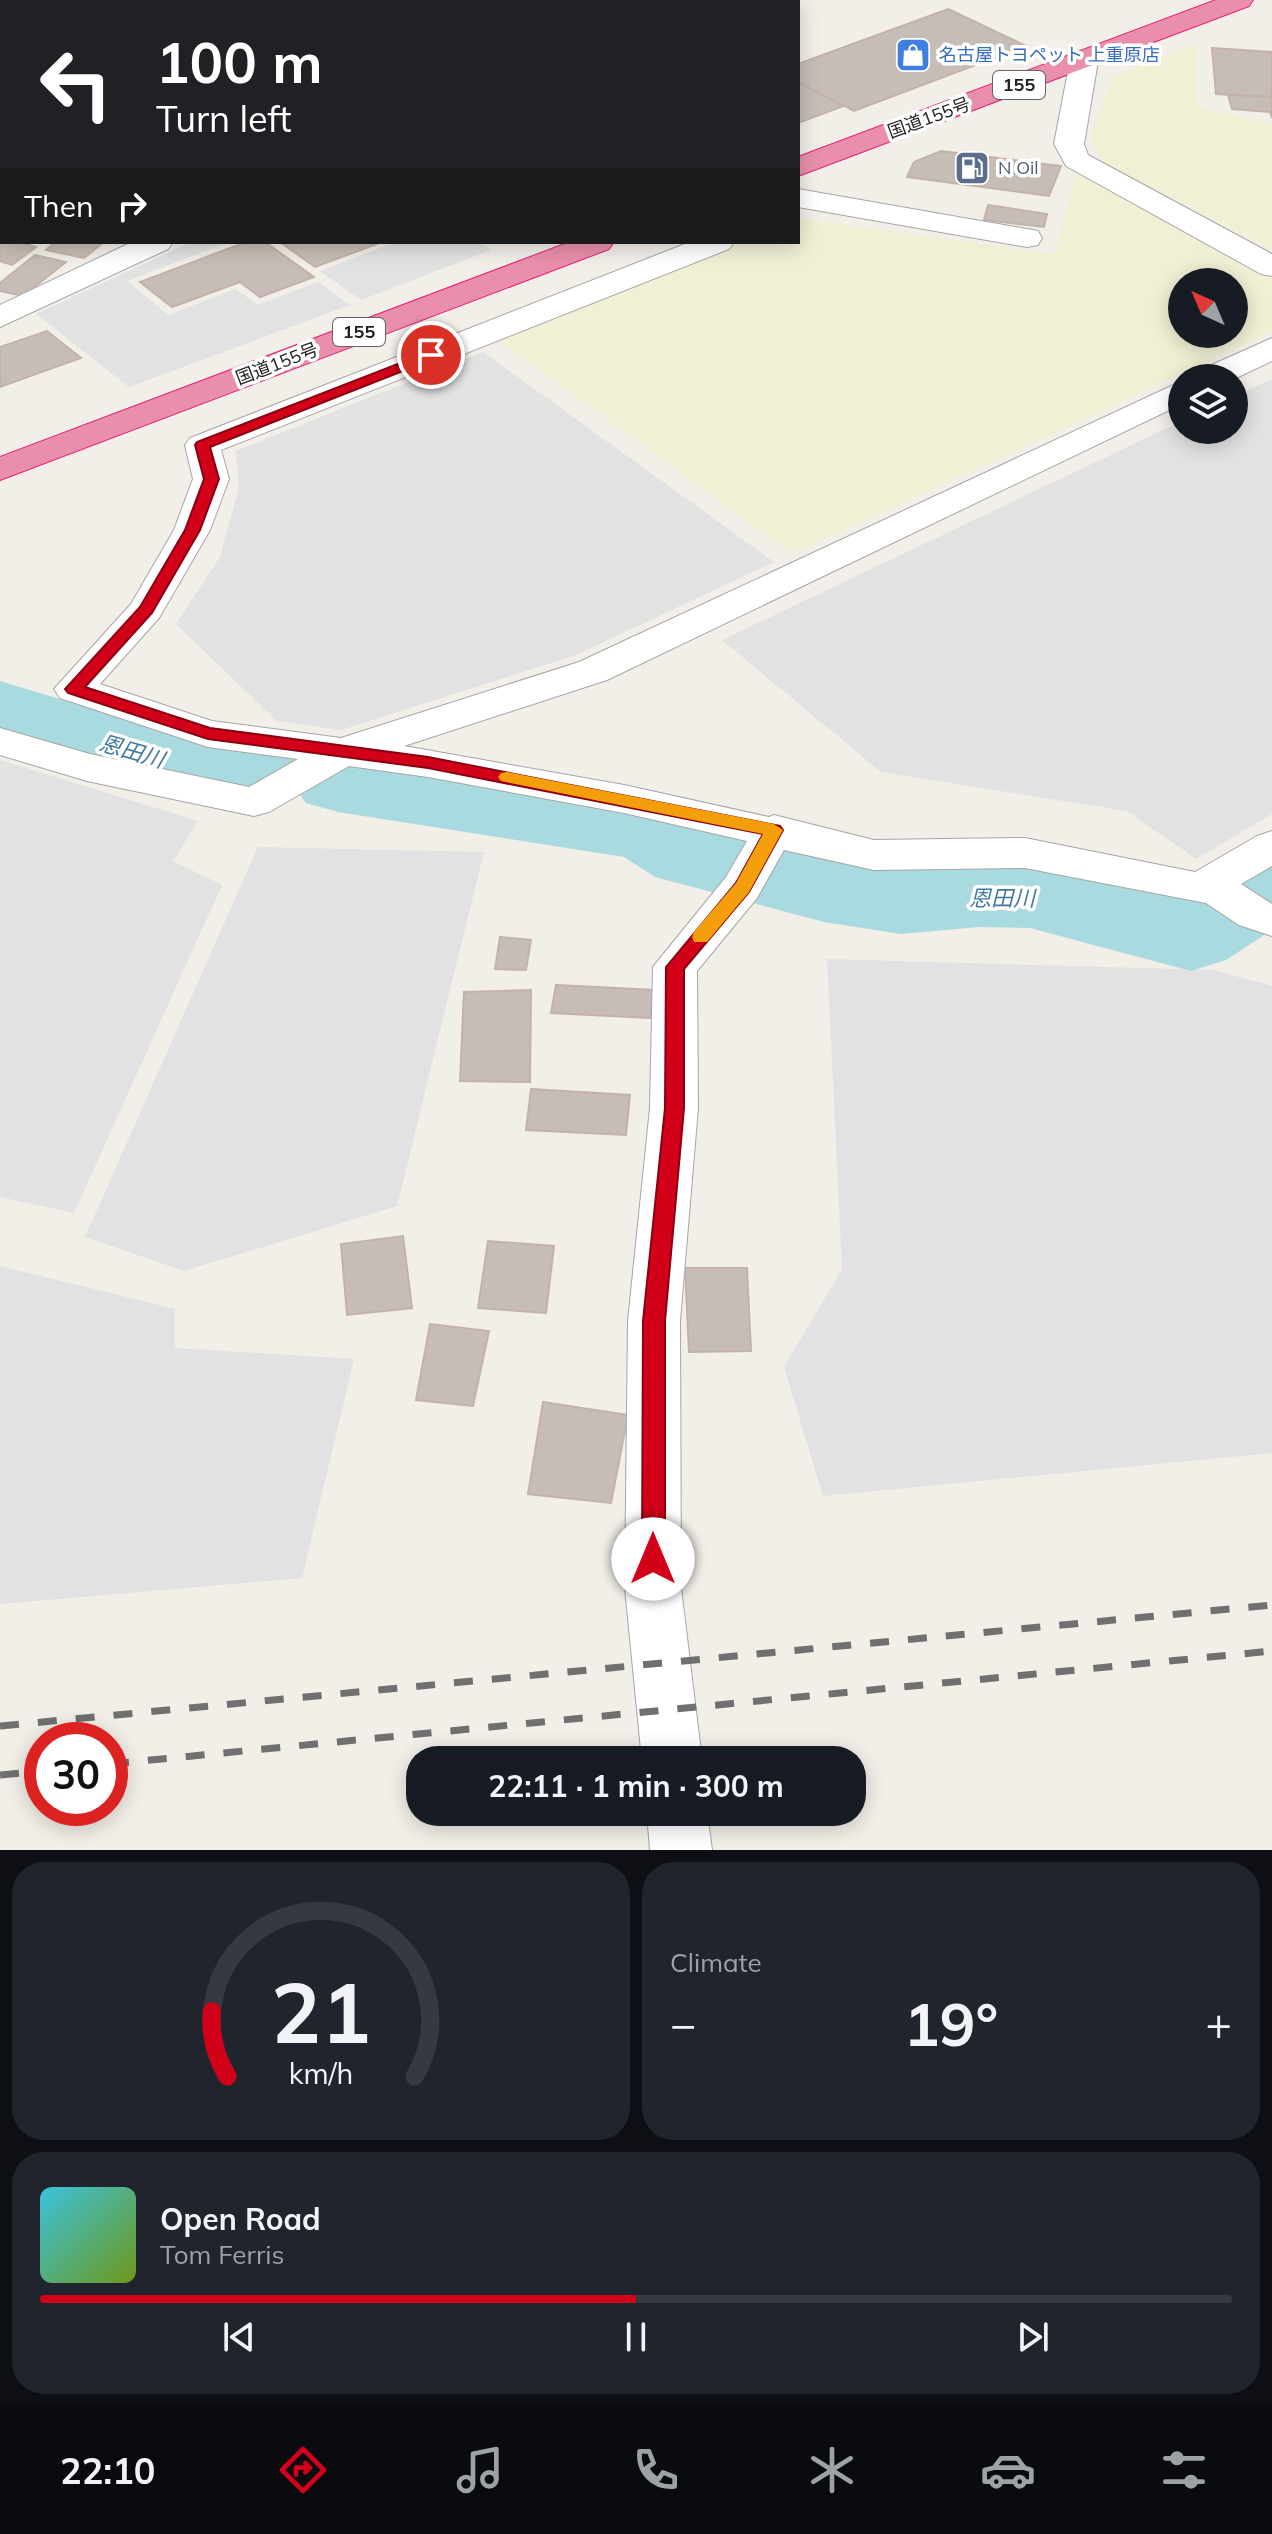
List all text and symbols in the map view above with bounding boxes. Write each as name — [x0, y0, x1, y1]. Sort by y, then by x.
text: 100 m — [156, 27, 323, 97]
icon: left — [24, 32, 128, 136]
shop icon: 名古屋トヨペット 上重原店 — [894, 36, 932, 74]
place label: 名古屋トヨペット 上重原店 — [939, 43, 1160, 66]
road number: 155 — [993, 71, 1045, 99]
street label: 国道155号 — [884, 92, 973, 143]
text: Turn left — [156, 96, 292, 141]
fuel station icon: N Oil — [953, 149, 991, 187]
place label: N Oil — [998, 156, 1039, 179]
icon: right — [110, 184, 154, 228]
text: Then — [24, 187, 94, 225]
north arrow — [1168, 268, 1248, 348]
map controls — [1168, 268, 1248, 444]
road number: 155 — [333, 318, 385, 346]
pin — [397, 321, 465, 389]
icon: arrive — [409, 333, 453, 377]
street label: 国道155号 — [232, 337, 321, 390]
button: layers — [1168, 364, 1248, 444]
water label: 恩田川 — [96, 728, 169, 774]
water label: 恩田川 — [969, 884, 1037, 912]
position arrow — [611, 1517, 695, 1601]
speed limit sign: 30 — [24, 1722, 128, 1826]
text: 22:11 · 1 min · 300 m — [488, 1767, 784, 1805]
text: Climate — [670, 1946, 762, 1979]
text: 21 — [271, 1959, 371, 2064]
text: 19° — [904, 1986, 998, 2061]
text: − — [670, 1996, 696, 2051]
text: + — [1206, 1996, 1232, 2051]
text: km/h — [289, 2055, 353, 2091]
text: Open Road — [160, 2200, 321, 2238]
text: Tom Ferris — [160, 2238, 284, 2271]
icon: previous — [217, 2315, 261, 2359]
icon: pause — [614, 2315, 658, 2359]
icon: next — [1011, 2315, 1055, 2359]
icon: directions — [275, 2442, 331, 2498]
icon: music — [452, 2442, 508, 2498]
icon: phone — [628, 2442, 684, 2498]
icon: climate — [804, 2442, 860, 2498]
icon: car — [980, 2442, 1036, 2498]
icon: filters — [1156, 2442, 1212, 2498]
text: 22:10 — [60, 2448, 155, 2493]

